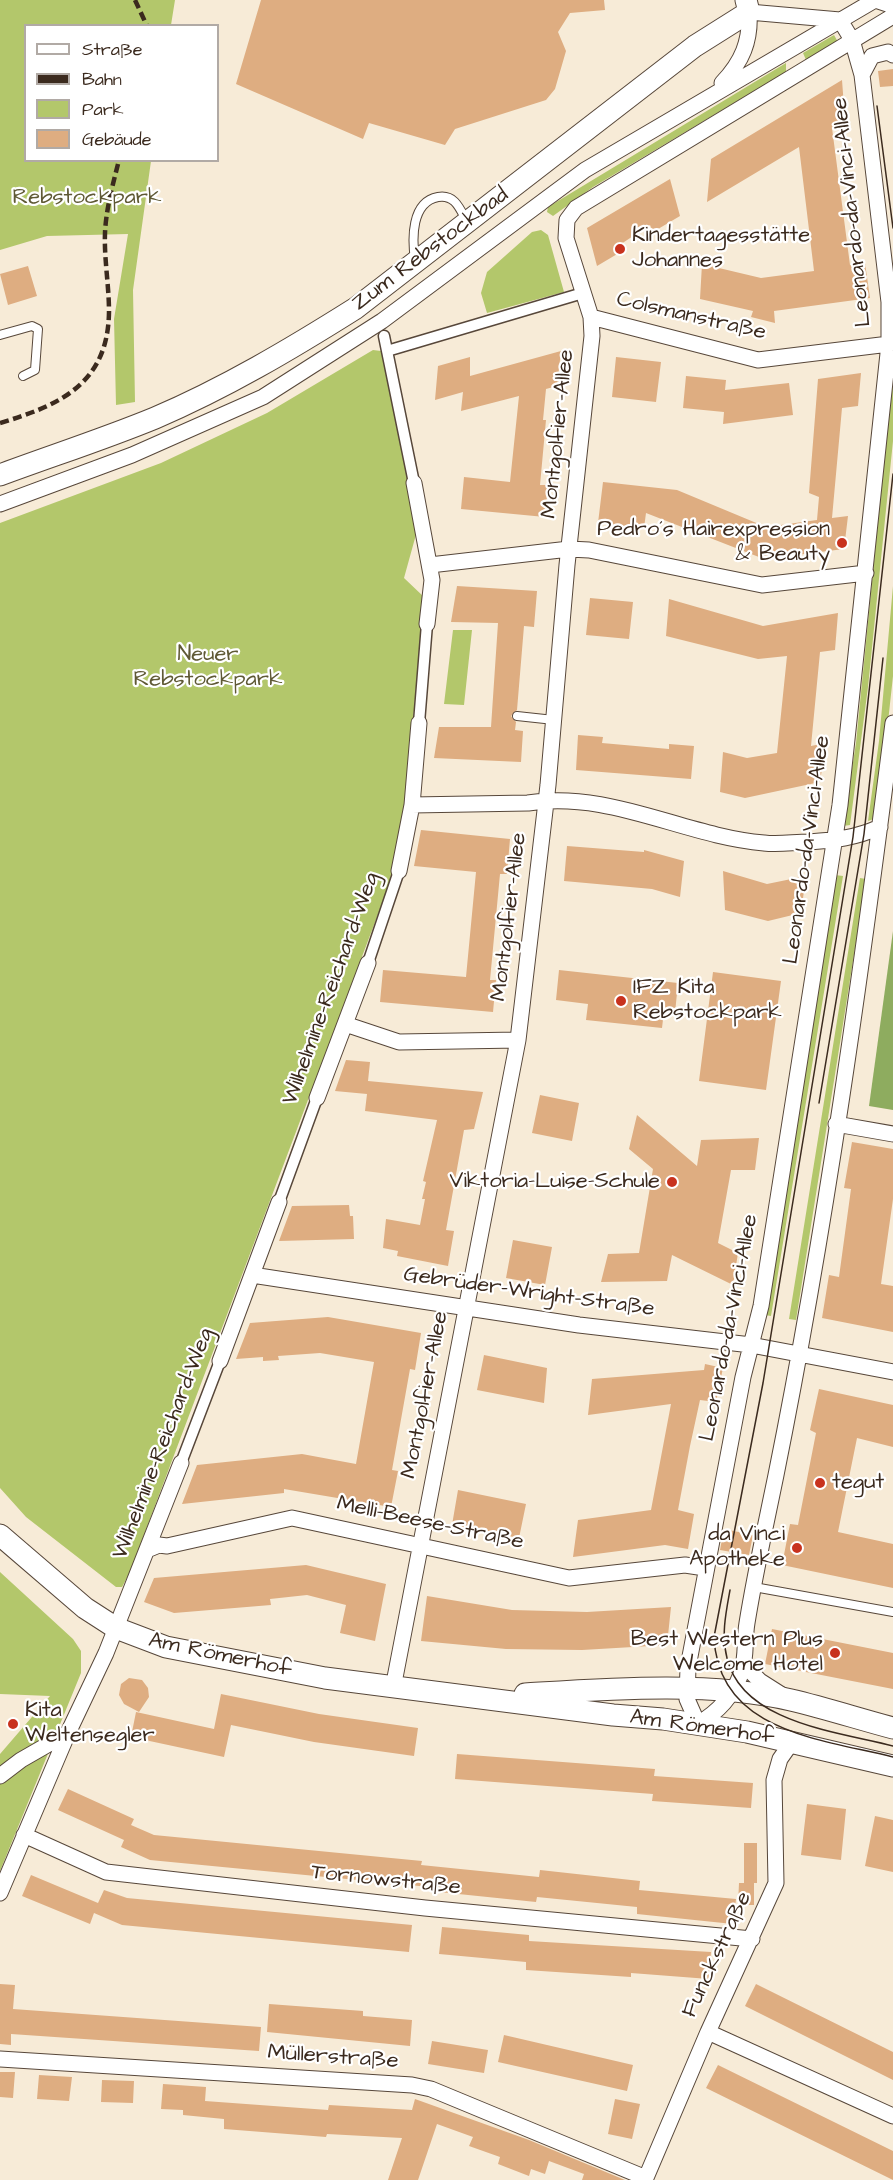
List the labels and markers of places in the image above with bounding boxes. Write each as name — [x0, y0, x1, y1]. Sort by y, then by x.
place label: Kindertagesstätte Johannes — [632, 223, 810, 274]
marker: Kindertagesstätte Johannes — [613, 242, 627, 256]
place label: Pedro´s Hairexpression & Beauty — [597, 517, 830, 568]
marker: Pedro´s Hairexpression & Beauty — [835, 536, 849, 550]
place label: IFZ Kita Rebstockpark — [633, 975, 782, 1026]
marker: IFZ Kita Rebstockpark — [614, 994, 628, 1008]
place label: Viktoria-Luise-Schule — [450, 1169, 660, 1195]
marker: Viktoria-Luise-Schule — [665, 1175, 679, 1189]
place label: tegut — [832, 1470, 884, 1496]
marker: tegut — [813, 1476, 827, 1490]
place label: da Vinci Apotheke — [689, 1522, 785, 1574]
marker: da Vinci Apotheke — [790, 1541, 804, 1555]
place label: Best Western Plus Welcome Hotel — [631, 1627, 823, 1678]
marker: Best Western Plus Welcome Hotel — [828, 1646, 842, 1660]
place label: Kita Weltensegler — [25, 1698, 155, 1750]
marker: Kita Weltensegler — [6, 1717, 20, 1731]

